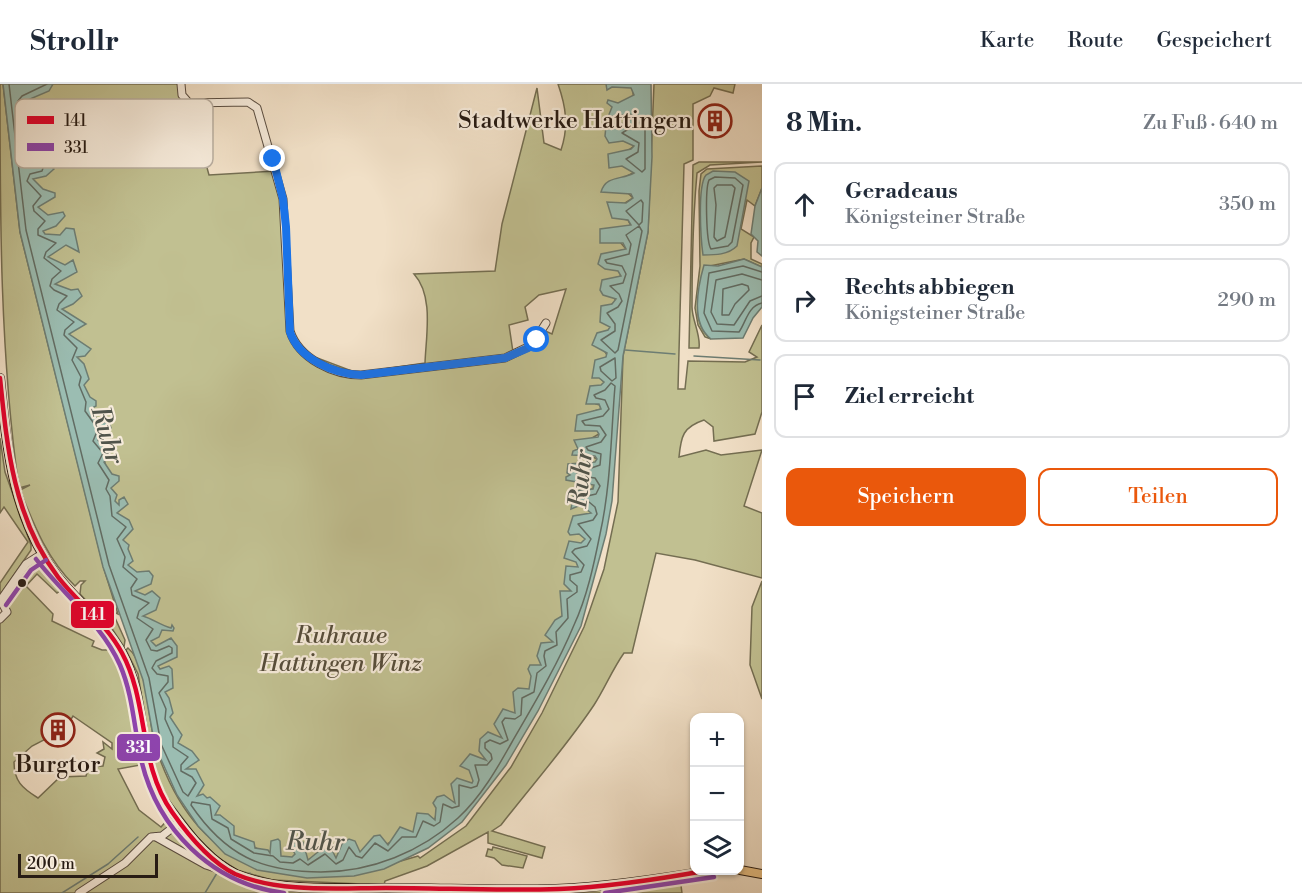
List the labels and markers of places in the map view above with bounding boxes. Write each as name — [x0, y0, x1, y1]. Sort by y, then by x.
building icon: Stadtwerke Hattingen — [697, 103, 733, 139]
place label: Stadtwerke Hattingen — [458, 106, 692, 136]
unlabelled marker — [16, 577, 28, 589]
building icon: Burgtor — [40, 712, 76, 748]
place label: Burgtor — [14, 750, 101, 780]

